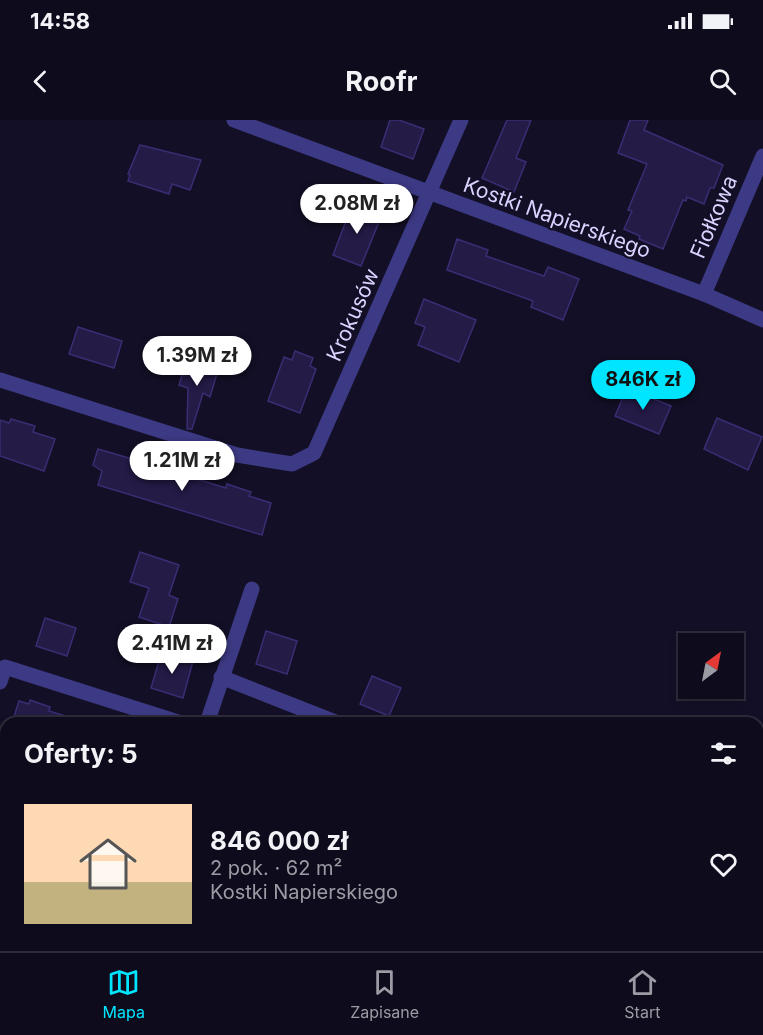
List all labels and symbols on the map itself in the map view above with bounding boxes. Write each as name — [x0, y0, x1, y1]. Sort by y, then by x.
street label: Kostki Napierskiego — [460, 172, 654, 263]
street label: Fiołkowa — [685, 172, 742, 262]
pin: 2.08M zł — [295, 184, 419, 235]
street label: Krokusów — [321, 265, 384, 365]
pin: 1.39M zł — [135, 336, 259, 387]
pin: 846K zł — [588, 360, 698, 411]
pin: 1.21M zł — [120, 441, 244, 492]
pin: 2.41M zł — [110, 624, 234, 675]
north arrow — [678, 633, 744, 699]

